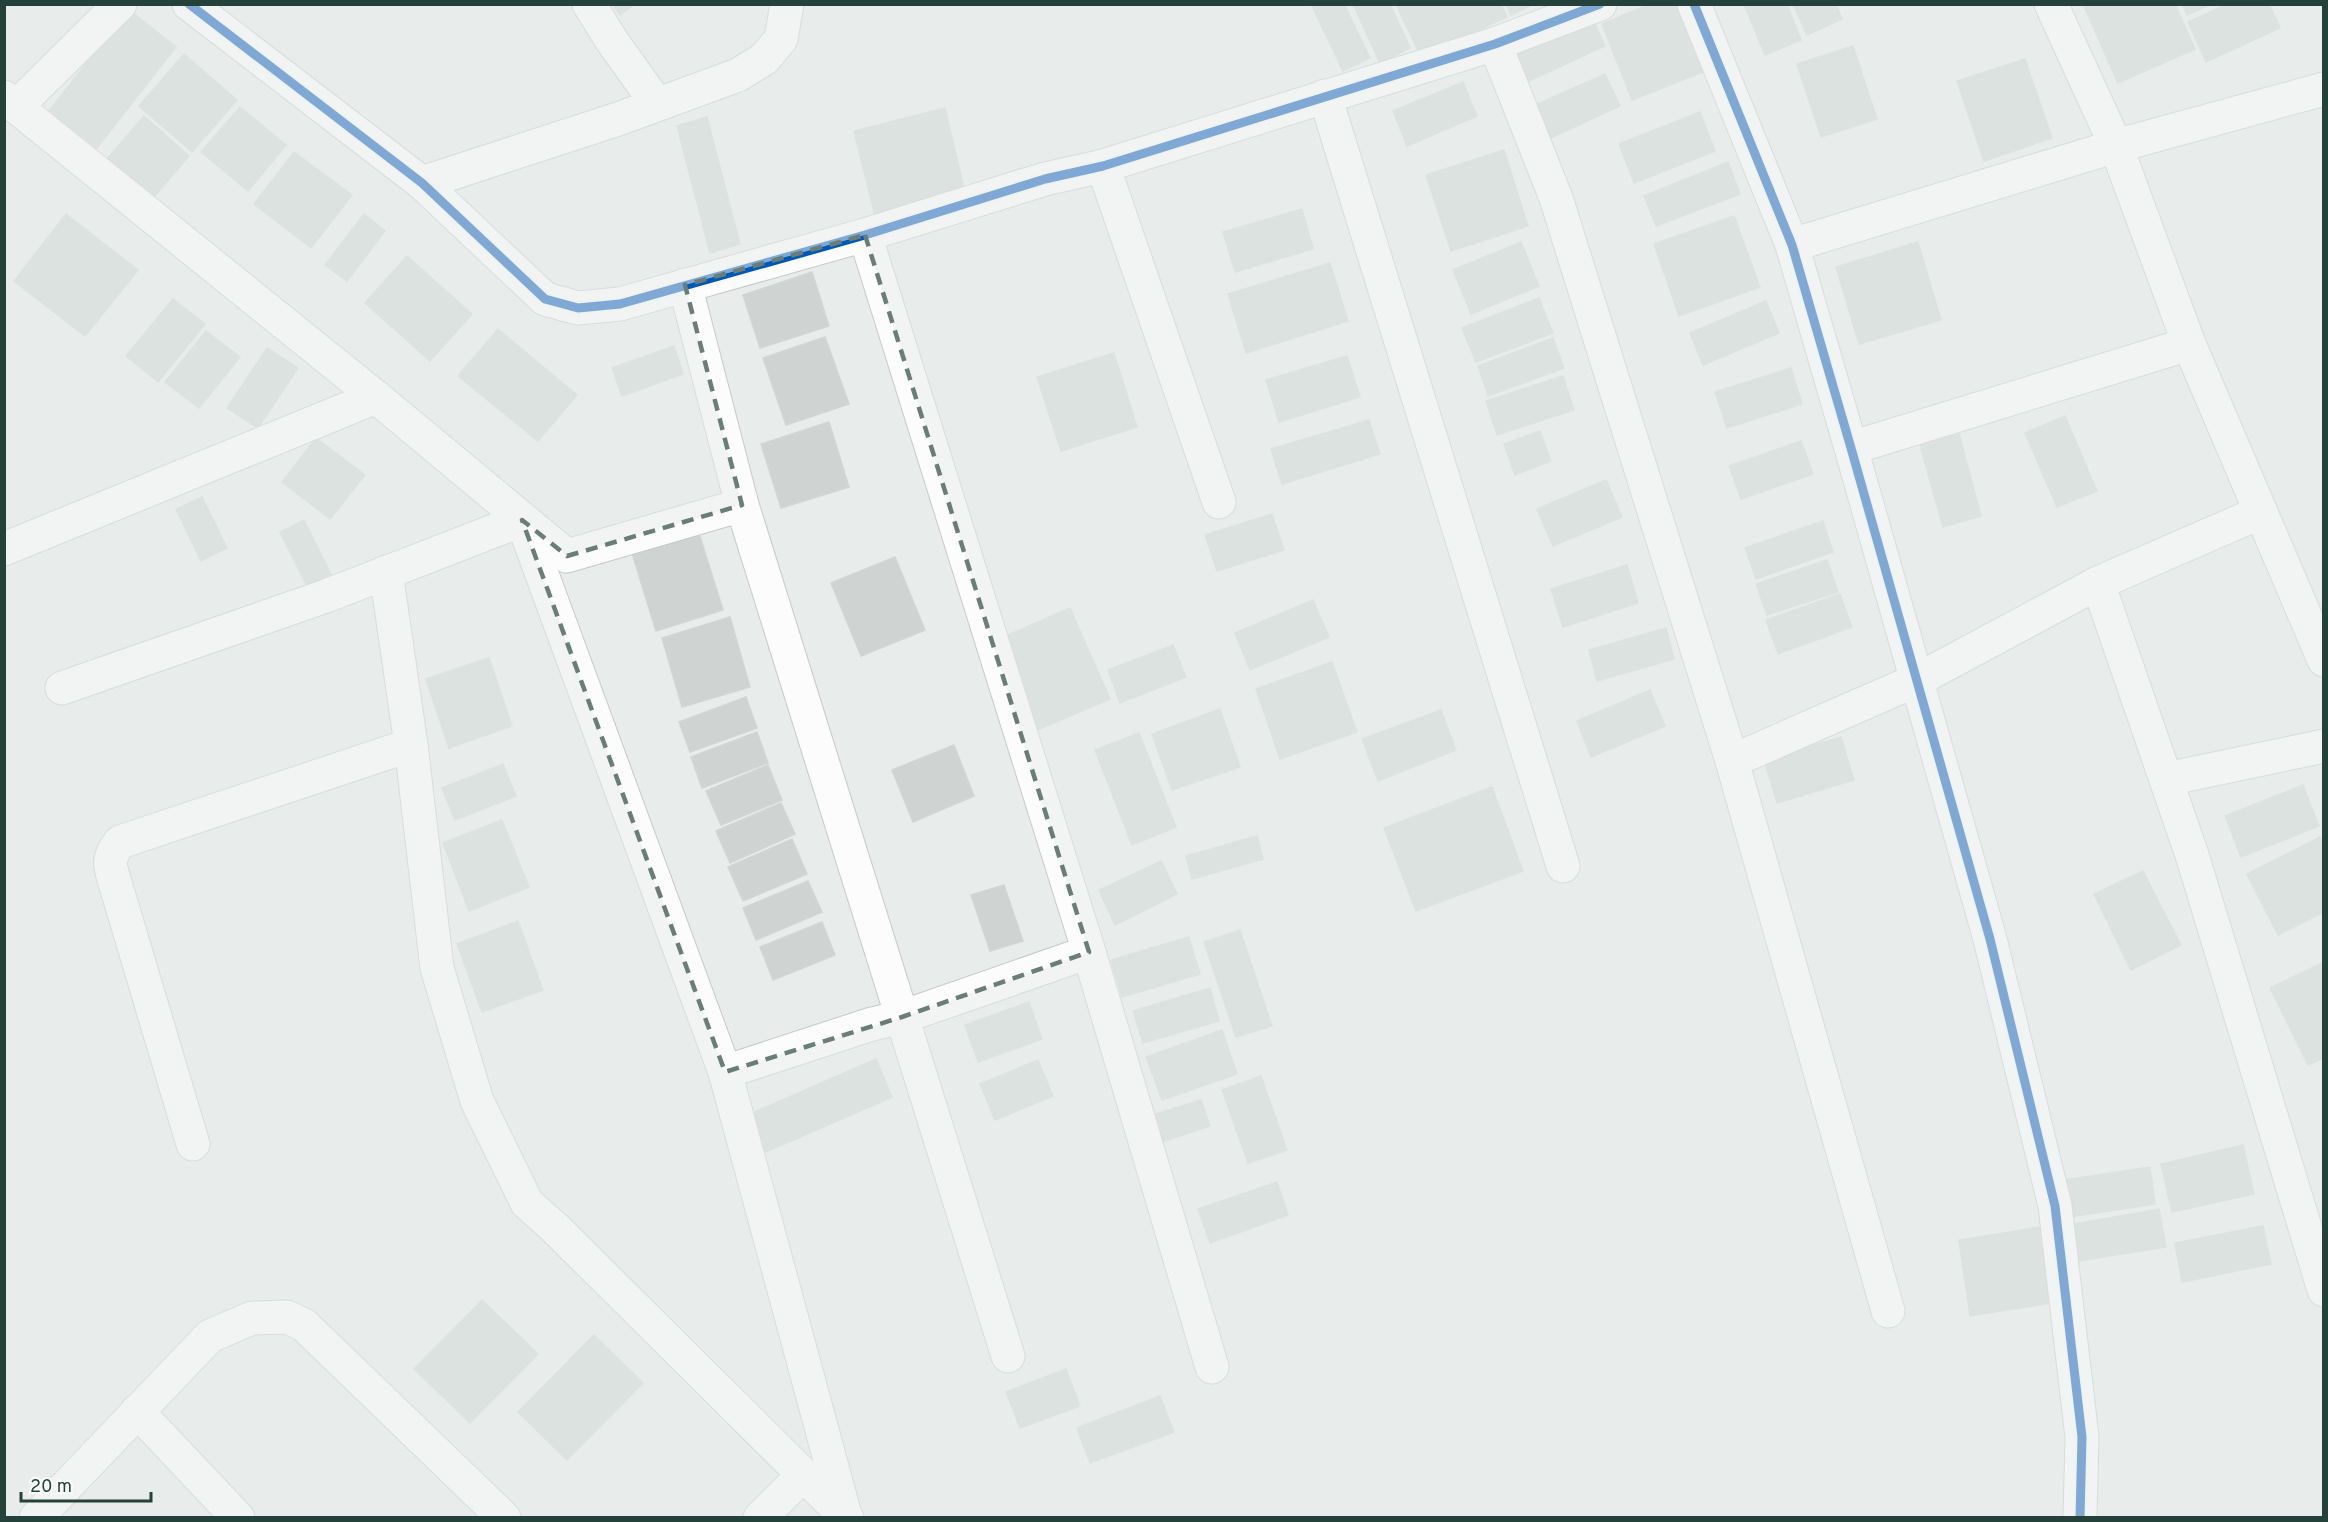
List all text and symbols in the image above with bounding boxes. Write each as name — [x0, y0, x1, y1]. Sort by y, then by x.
scale bar — [21, 1465, 152, 1503]
text: 20 m — [30, 1476, 72, 1499]

